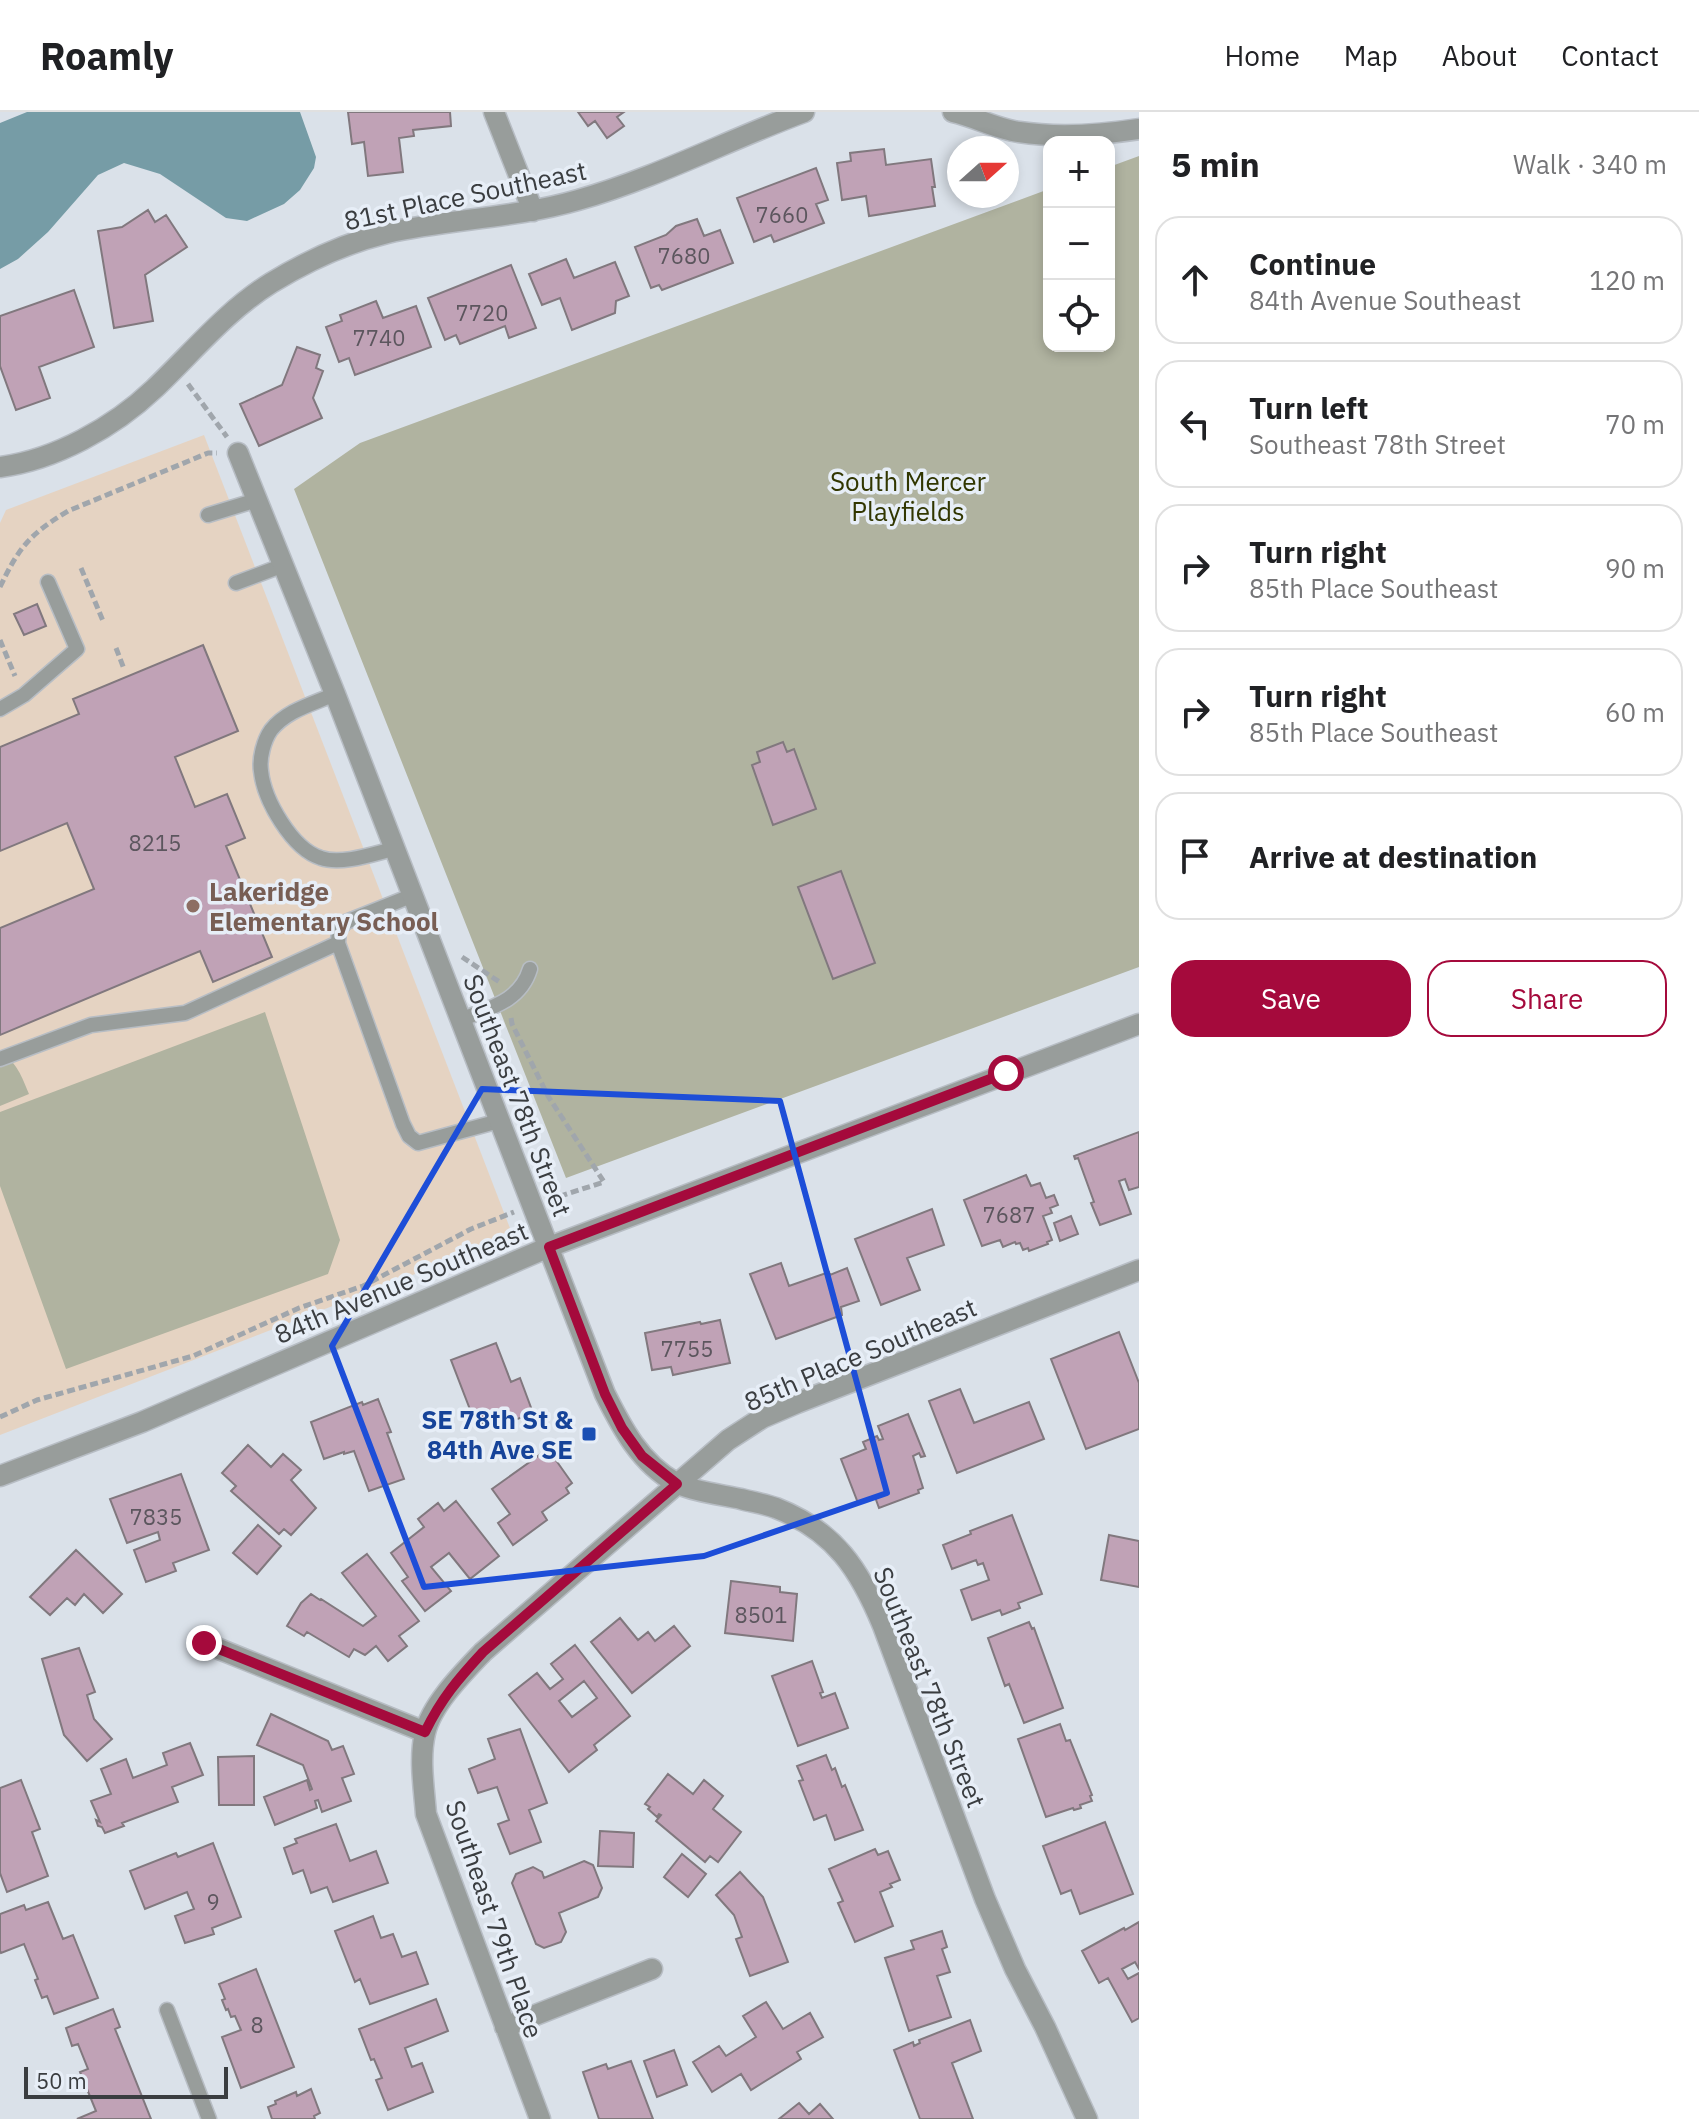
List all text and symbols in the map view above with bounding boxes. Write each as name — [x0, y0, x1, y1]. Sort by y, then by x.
text: Roamly — [40, 31, 174, 80]
text: Home — [1224, 37, 1300, 74]
text: Map — [1344, 37, 1398, 74]
text: About — [1442, 37, 1517, 74]
text: Contact — [1561, 37, 1659, 74]
north arrow — [947, 136, 1019, 208]
map controls — [1043, 136, 1115, 352]
button: + — [1043, 136, 1115, 208]
text: 5 min — [1171, 142, 1260, 186]
text: Walk · 340 m — [1513, 147, 1667, 181]
street label: 81st Place Southeast — [341, 153, 589, 237]
house number: 7660 — [756, 200, 808, 229]
button: − — [1043, 208, 1115, 280]
house number: 7680 — [658, 241, 710, 270]
text: Continue — [1249, 244, 1376, 283]
icon: ahead — [1173, 258, 1217, 302]
text: 120 m — [1589, 263, 1665, 297]
button: locate — [1043, 280, 1115, 352]
text: 84th Avenue Southeast — [1249, 283, 1521, 317]
house number: 7720 — [456, 298, 508, 327]
house number: 7740 — [353, 323, 405, 352]
text: Turn left — [1249, 388, 1368, 427]
icon: left — [1173, 402, 1217, 446]
text: 70 m — [1605, 407, 1665, 441]
text: Southeast 78th Street — [1249, 427, 1506, 461]
park label: South Mercer Playfields — [830, 464, 986, 528]
text: Turn right — [1249, 532, 1387, 571]
icon: right — [1173, 546, 1217, 590]
text: 90 m — [1605, 551, 1665, 585]
text: 85th Place Southeast — [1249, 571, 1498, 605]
text: Turn right — [1249, 676, 1387, 715]
icon: right — [1173, 690, 1217, 734]
text: 60 m — [1605, 695, 1665, 729]
text: 85th Place Southeast — [1249, 715, 1498, 749]
house number: 8215 — [129, 828, 181, 857]
icon: arrive — [1173, 834, 1217, 878]
text: Arrive at destination — [1249, 837, 1537, 876]
place label: Lakeridge Elementary School — [209, 874, 439, 938]
marker: Lakeridge Elementary School — [184, 897, 202, 915]
button: Save — [1171, 960, 1411, 1037]
button: Share — [1427, 960, 1667, 1037]
street label: Southeast 78th Street — [456, 969, 580, 1221]
route start — [988, 1055, 1024, 1091]
house number: 7687 — [983, 1200, 1035, 1229]
street label: 84th Avenue Southeast — [269, 1213, 533, 1351]
street label: 85th Place Southeast — [739, 1290, 981, 1418]
house number: 7755 — [661, 1334, 713, 1363]
place label: SE 78th St & 84th Ave SE — [421, 1402, 573, 1466]
marker: SE 78th St & 84th Ave SE — [580, 1425, 598, 1443]
house number: 7835 — [130, 1502, 182, 1531]
street label: Southeast 78th Street — [866, 1562, 994, 1812]
house number: 8501 — [735, 1600, 787, 1629]
route end — [186, 1625, 222, 1661]
street label: Southeast 79th Place — [438, 1796, 552, 2042]
house number: 9 — [206, 1887, 220, 1916]
house number: 8 — [250, 2010, 264, 2039]
scale bar — [24, 2063, 228, 2099]
text: 50 m — [36, 2066, 87, 2095]

